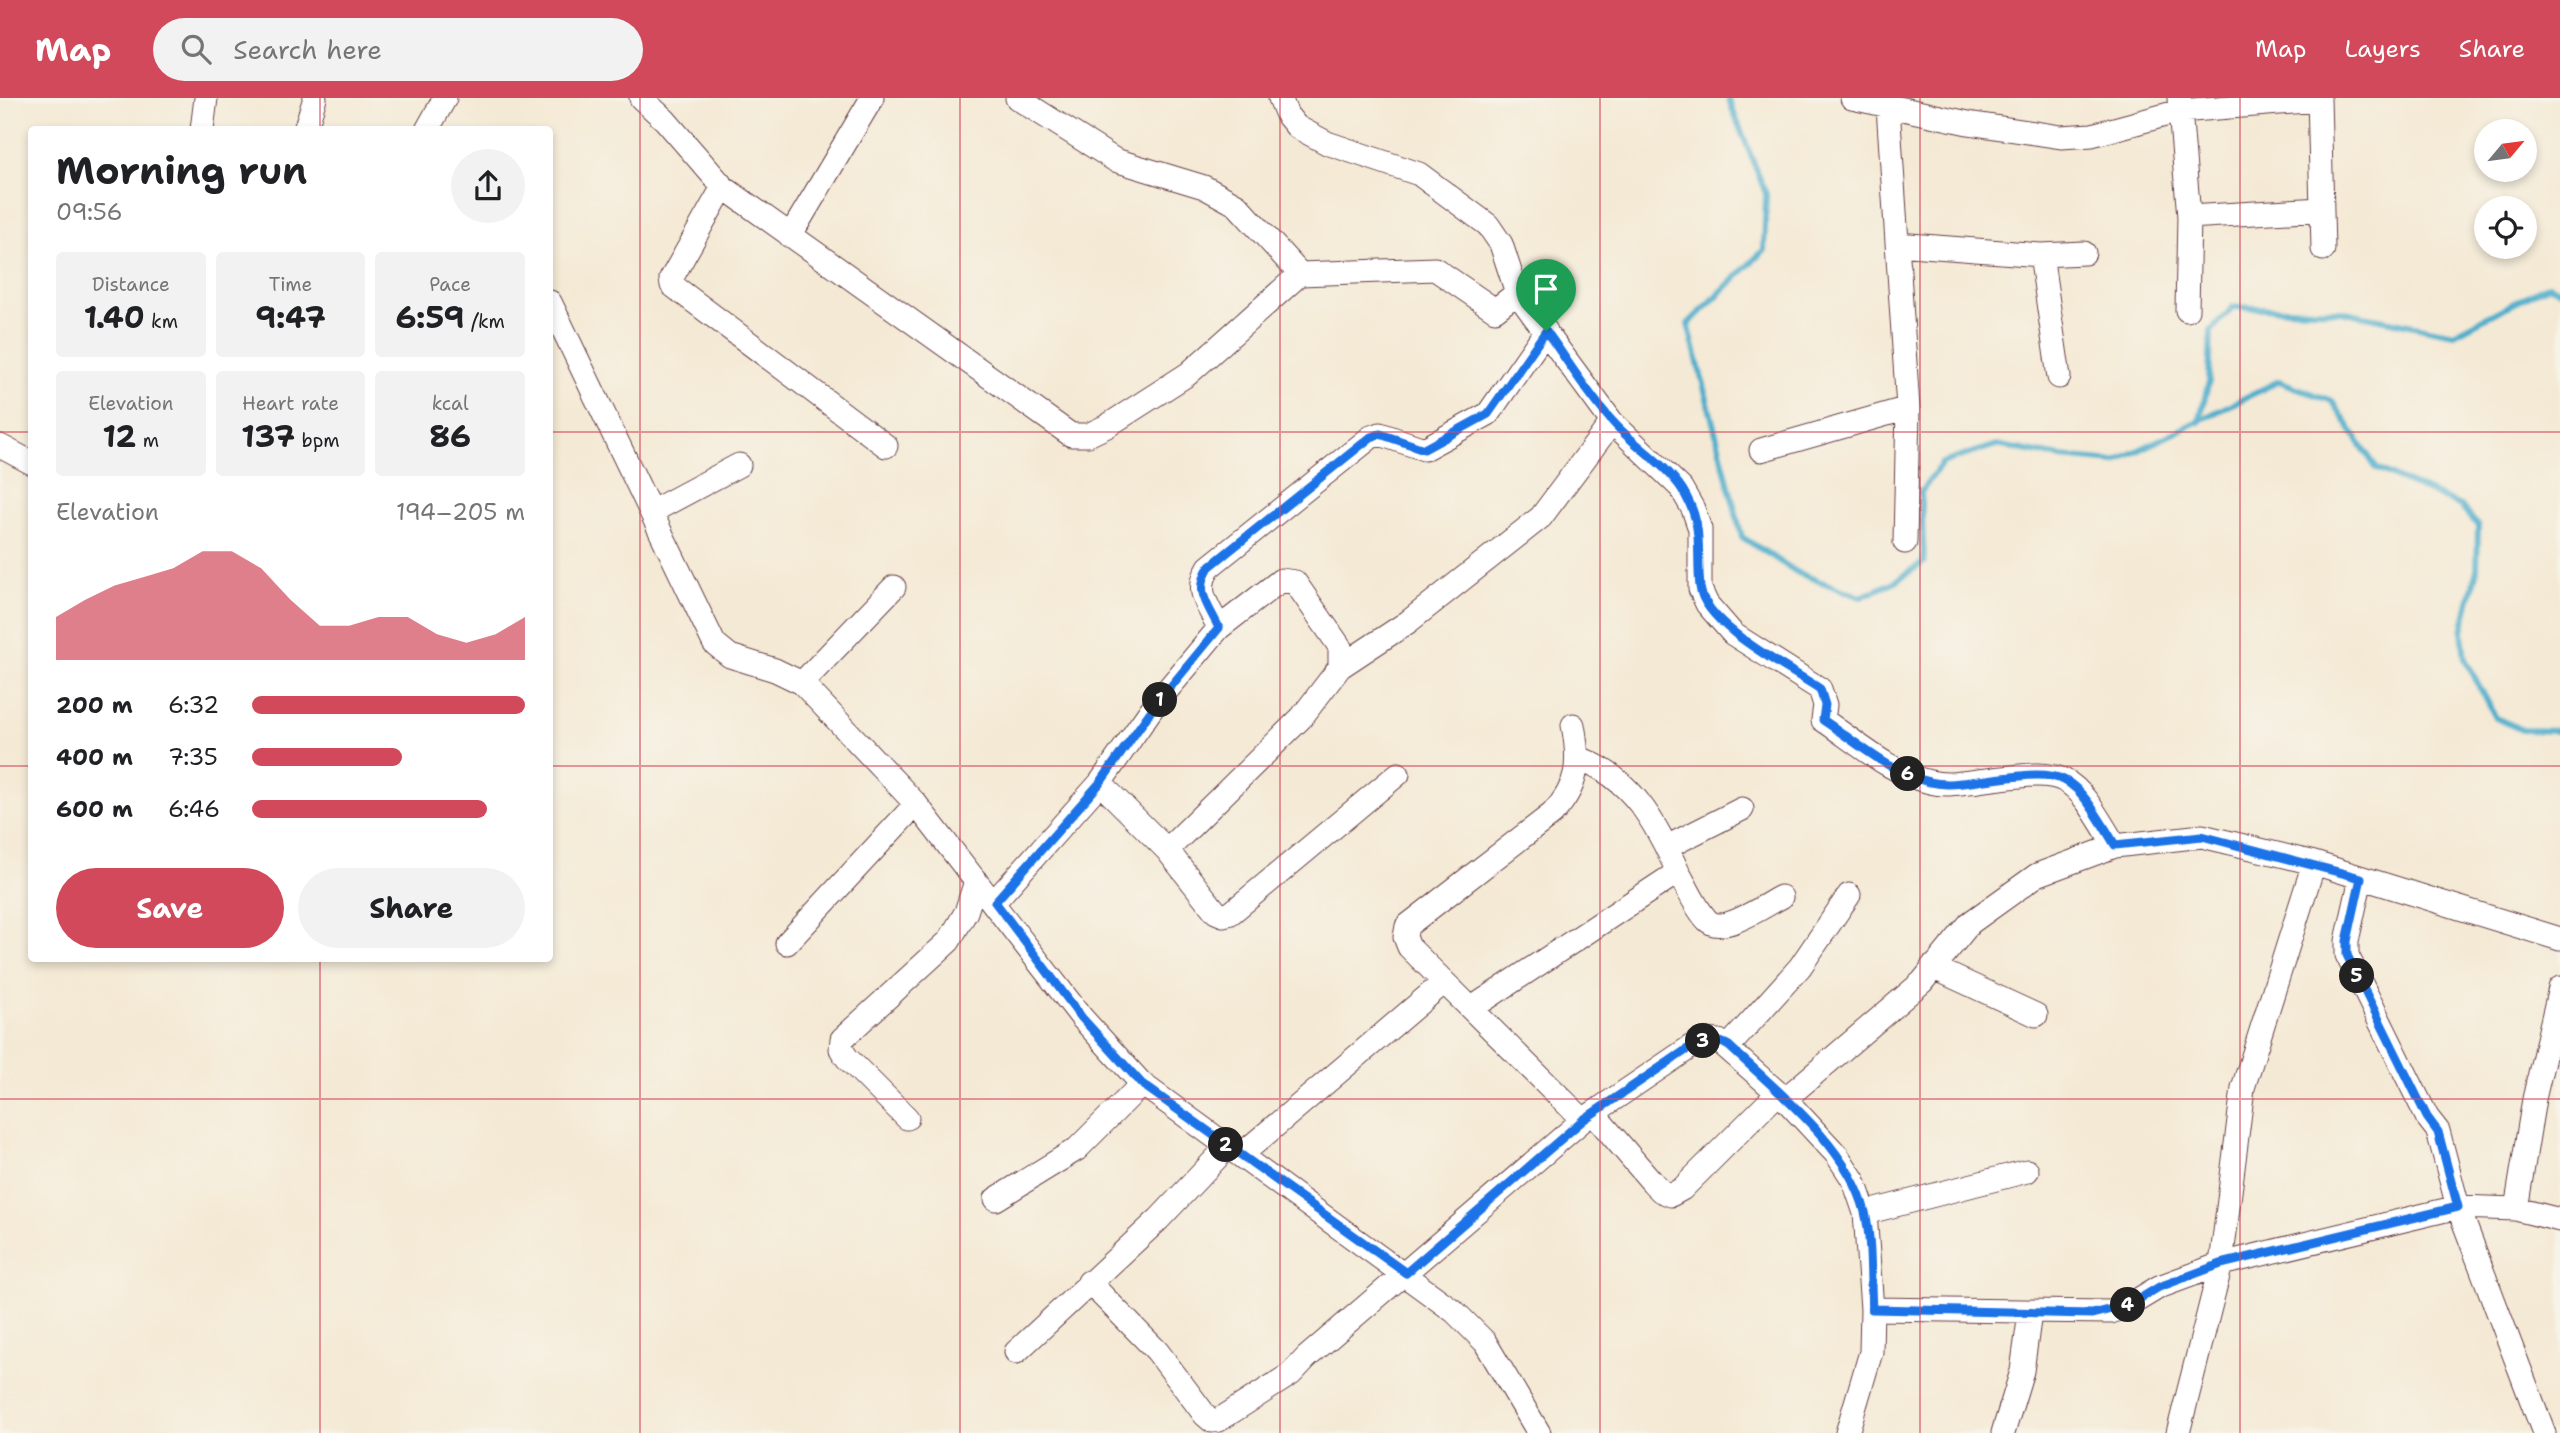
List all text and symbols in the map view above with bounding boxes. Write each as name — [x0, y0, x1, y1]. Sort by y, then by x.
search box — [153, 18, 643, 81]
text: Map — [35, 27, 111, 72]
icon: search — [177, 30, 215, 68]
text: Search here — [233, 32, 382, 67]
text: Map — [2255, 33, 2306, 65]
text: Layers — [2344, 33, 2421, 65]
text: Share — [2459, 33, 2525, 65]
north arrow — [2474, 119, 2538, 182]
map controls — [2474, 119, 2537, 259]
text: Morning run — [56, 145, 307, 196]
button: share — [451, 149, 525, 223]
button: locate — [2474, 196, 2537, 259]
text: 09:56 — [56, 197, 123, 227]
pin — [1516, 259, 1576, 331]
icon: arrive — [1527, 270, 1565, 308]
text: Distance — [92, 272, 170, 297]
text: Time — [269, 272, 312, 297]
text: Pace — [429, 272, 471, 297]
text: 1.40 — [84, 297, 145, 338]
text: 9:47 — [255, 297, 326, 338]
text: 6:59 — [395, 297, 464, 338]
text: km — [145, 309, 178, 334]
text: /km — [464, 309, 505, 334]
text: Elevation — [88, 391, 173, 416]
text: Heart rate — [242, 391, 339, 416]
text: kcal — [432, 391, 469, 416]
text: 12 — [103, 416, 136, 457]
text: 137 — [241, 416, 295, 457]
text: 86 — [429, 416, 471, 457]
text: m — [136, 428, 159, 453]
text: bpm — [295, 428, 340, 453]
text: Elevation — [56, 497, 159, 527]
text: 194–205 m — [396, 497, 525, 527]
pin: 1 — [1142, 682, 1178, 718]
text: 1 — [1155, 687, 1164, 712]
text: 200 m — [56, 690, 133, 720]
text: 6:32 — [168, 690, 219, 720]
text: 400 m — [56, 742, 133, 772]
text: 7:35 — [168, 742, 218, 772]
pin: 6 — [1890, 756, 1926, 792]
text: 6 — [1901, 761, 1914, 786]
text: 600 m — [56, 794, 133, 824]
text: 6:46 — [168, 794, 220, 824]
button: Save — [56, 868, 284, 948]
button: Share — [298, 868, 525, 948]
pin: 5 — [2340, 958, 2374, 994]
text: 5 — [2351, 963, 2362, 988]
pin: 3 — [1686, 1024, 1720, 1058]
text: 3 — [1696, 1028, 1709, 1053]
pin: 2 — [1208, 1128, 1244, 1162]
text: 2 — [1219, 1132, 1232, 1157]
pin: 4 — [2110, 1288, 2146, 1322]
text: 4 — [2121, 1292, 2134, 1317]

